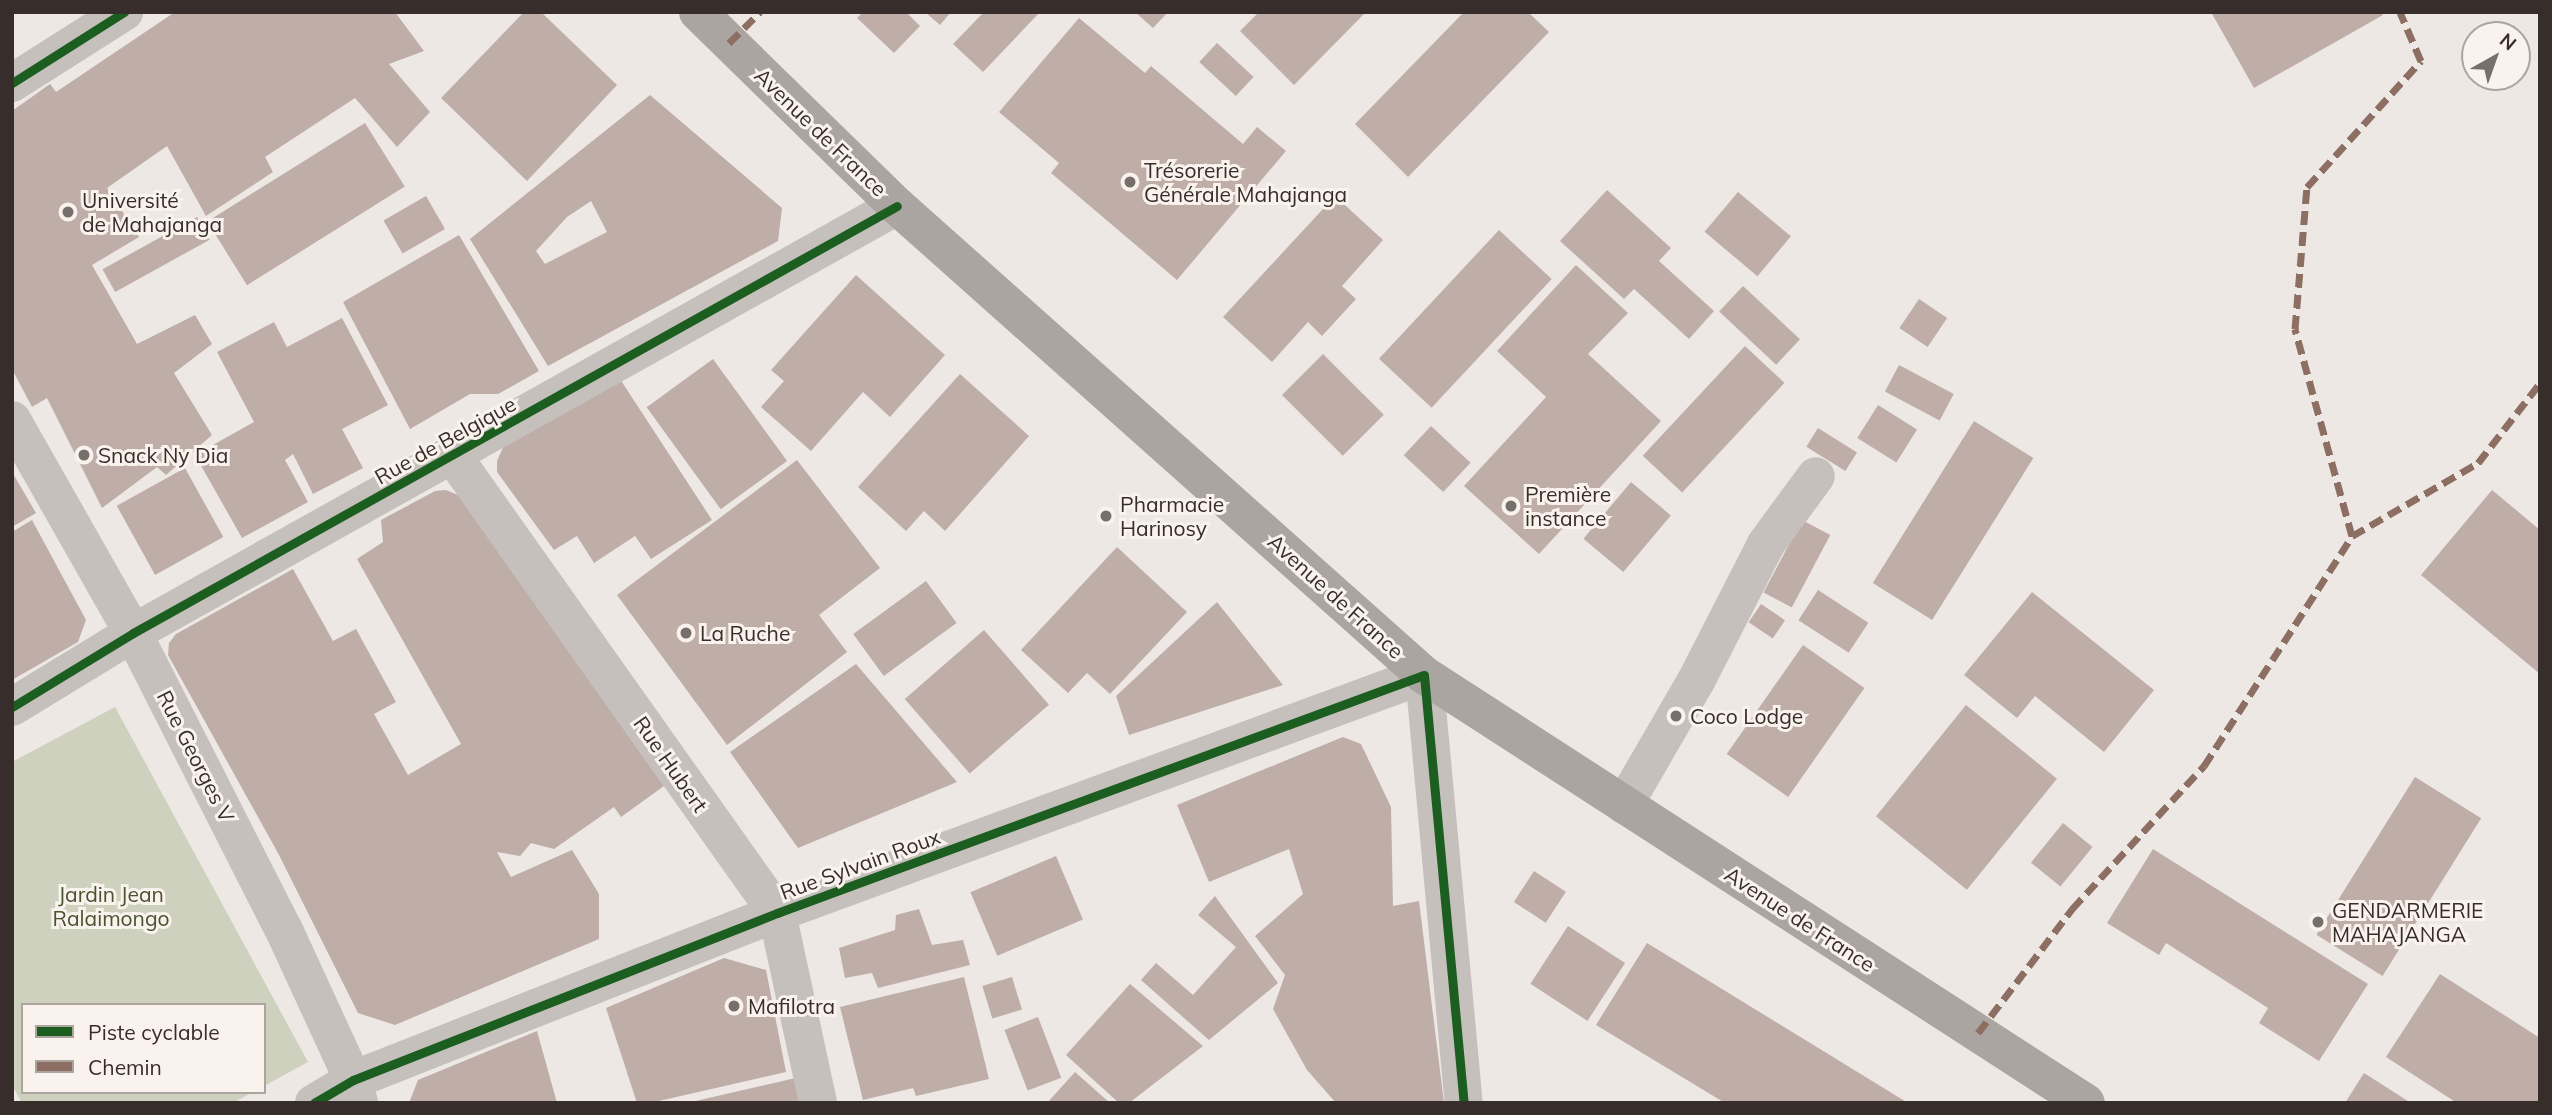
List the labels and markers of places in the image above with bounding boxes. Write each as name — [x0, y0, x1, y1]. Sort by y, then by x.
place label: Trésorerie Générale Mahajanga — [1144, 157, 1347, 207]
marker: Trésorerie Générale Mahajanga — [1122, 174, 1138, 190]
place label: Université de Mahajanga — [82, 187, 222, 237]
marker: Université de Mahajanga — [60, 204, 76, 220]
place label: Snack Ny Dia — [98, 442, 228, 468]
marker: Snack Ny Dia — [76, 447, 92, 463]
place label: Première instance — [1525, 481, 1611, 531]
place label: Pharmacie Harinosy — [1120, 491, 1224, 541]
marker: Première instance — [1503, 498, 1519, 514]
marker: Pharmacie Harinosy — [1098, 508, 1114, 524]
place label: La Ruche — [700, 620, 790, 646]
marker: La Ruche — [678, 625, 694, 641]
place label: Coco Lodge — [1690, 703, 1803, 729]
marker: Coco Lodge — [1668, 708, 1684, 724]
place label: GENDARMERIE MAHAJANGA — [2332, 897, 2483, 947]
marker: GENDARMERIE MAHAJANGA — [2310, 914, 2326, 930]
place label: Mafilotra — [748, 993, 835, 1019]
marker: Mafilotra — [726, 998, 742, 1014]

